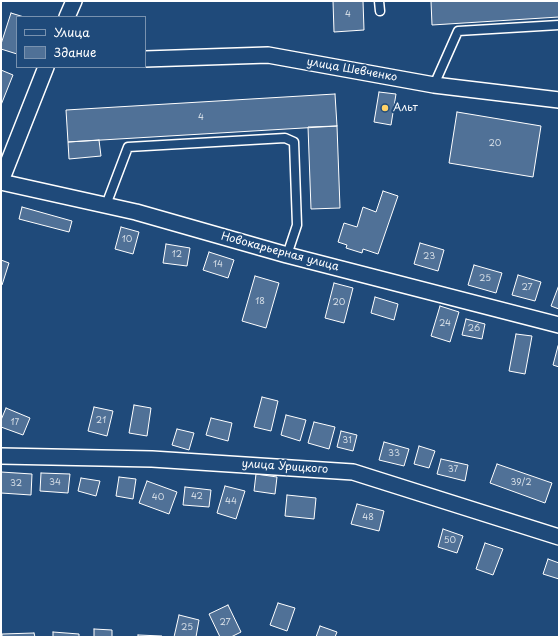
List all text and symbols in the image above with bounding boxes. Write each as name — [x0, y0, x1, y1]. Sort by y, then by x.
house number: 4 — [345, 10, 351, 20]
legend — [16, 16, 146, 68]
text: Улица — [54, 23, 90, 41]
text: Здание — [54, 43, 96, 61]
street label: улица Шевченко — [306, 56, 398, 84]
place label: Альт — [393, 101, 418, 115]
marker: Альт — [380, 103, 390, 113]
house number: 4 — [198, 113, 204, 123]
house number: 20 — [489, 139, 501, 149]
street label: Новокарьерная улица — [220, 230, 340, 274]
house number: 10 — [122, 235, 132, 245]
house number: 12 — [172, 250, 182, 260]
house number: 23 — [423, 252, 435, 262]
house number: 14 — [213, 260, 223, 270]
house number: 25 — [479, 274, 491, 284]
house number: 27 — [521, 283, 533, 293]
house number: 18 — [255, 297, 265, 307]
house number: 20 — [333, 298, 345, 308]
house number: 24 — [439, 319, 451, 329]
house number: 26 — [468, 324, 480, 334]
house number: 21 — [96, 416, 106, 426]
house number: 17 — [11, 418, 19, 428]
house number: 31 — [342, 436, 352, 446]
house number: 33 — [388, 449, 400, 459]
street label: улица Урицкого — [241, 457, 329, 477]
house number: 37 — [448, 465, 458, 475]
house number: 34 — [49, 478, 61, 488]
house number: 39/2 — [511, 478, 531, 488]
house number: 32 — [10, 479, 22, 489]
house number: 42 — [191, 492, 203, 502]
house number: 40 — [152, 493, 164, 503]
house number: 44 — [225, 497, 237, 507]
house number: 48 — [362, 513, 374, 523]
house number: 50 — [444, 536, 456, 546]
house number: 27 — [219, 618, 231, 628]
house number: 25 — [181, 623, 193, 633]

